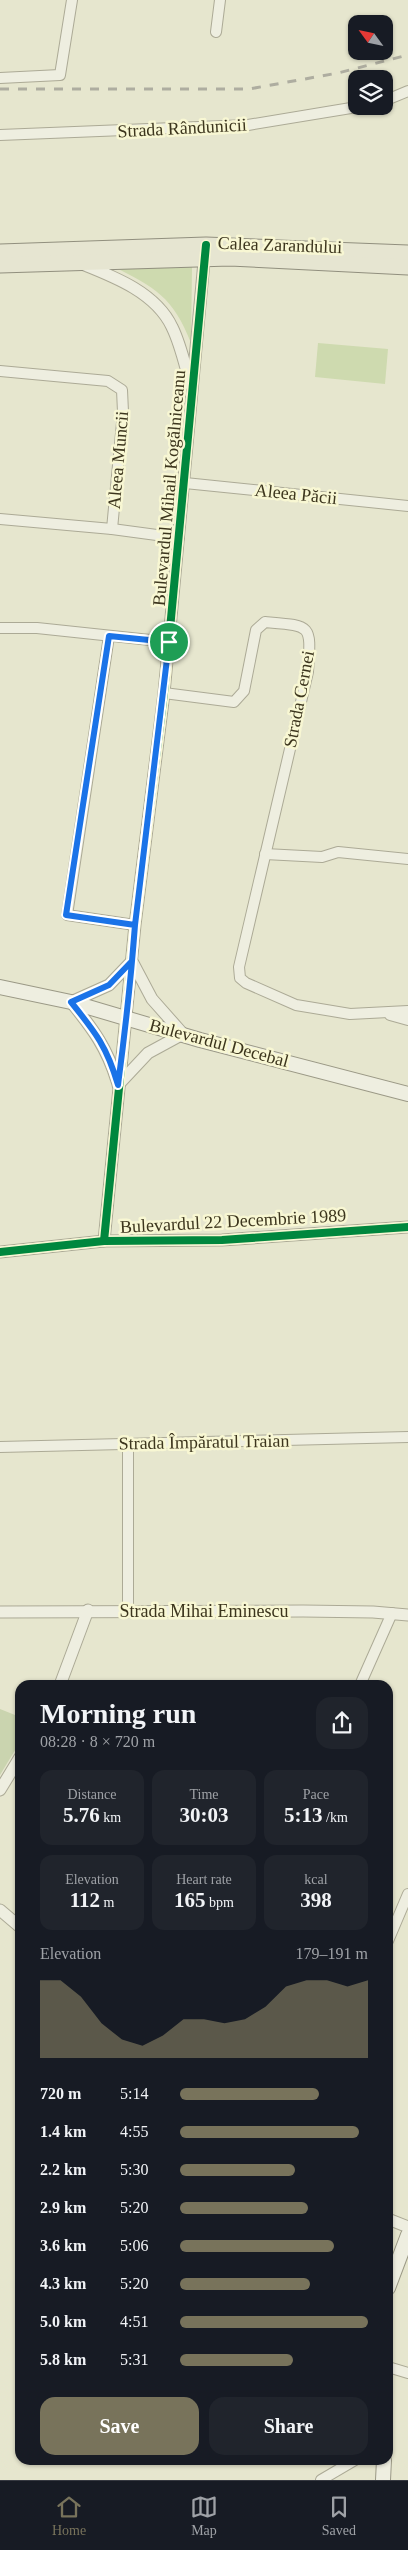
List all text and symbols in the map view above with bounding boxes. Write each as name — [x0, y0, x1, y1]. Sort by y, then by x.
north arrow — [348, 15, 392, 60]
map controls — [348, 15, 393, 115]
button: layers — [348, 70, 393, 115]
street label: Strada Rândunicii — [117, 115, 247, 141]
street label: Calea Zarandului — [217, 233, 343, 257]
street label: Bulevardul Mihail Kogălniceanu — [149, 369, 189, 607]
street label: Aleea Muncii — [104, 410, 132, 510]
street label: Aleea Păcii — [254, 480, 338, 508]
pin — [148, 621, 190, 663]
icon: arrive — [155, 628, 183, 656]
street label: Strada Cernei — [280, 649, 318, 749]
street label: Bulevardul Decebal — [147, 1015, 291, 1071]
street label: Bulevardul 22 Decembrie 1989 — [119, 1205, 347, 1237]
street label: Strada Împăratul Traian — [118, 1430, 290, 1453]
street label: Strada Mihai Eminescu — [120, 1601, 288, 1621]
button: share — [316, 1697, 368, 1749]
text: Morning run — [40, 1698, 196, 1729]
text: 08:28 · 8 × 720 m — [40, 1733, 155, 1750]
text: Distance — [68, 1787, 116, 1802]
text: Time — [189, 1787, 219, 1802]
text: Pace — [303, 1787, 329, 1802]
text: 5.76 — [63, 1803, 100, 1827]
text: 30:03 — [180, 1803, 229, 1827]
text: 5:13 — [284, 1803, 323, 1827]
text: km — [100, 1810, 121, 1825]
text: /km — [323, 1810, 348, 1825]
text: Elevation — [65, 1872, 119, 1887]
text: Heart rate — [176, 1872, 232, 1887]
text: kcal — [304, 1872, 328, 1887]
text: 112 — [70, 1888, 100, 1912]
text: 165 — [174, 1888, 206, 1912]
text: 398 — [300, 1888, 332, 1912]
text: m — [100, 1895, 114, 1910]
text: bpm — [206, 1895, 234, 1910]
text: Elevation — [40, 1945, 101, 1962]
text: 179–191 m — [296, 1945, 368, 1962]
text: 720 m — [40, 2085, 81, 2102]
text: 5:14 — [120, 2085, 148, 2102]
text: 1.4 km — [40, 2123, 86, 2140]
text: 4:55 — [120, 2123, 148, 2140]
text: 2.2 km — [40, 2161, 86, 2178]
text: 5:30 — [120, 2161, 148, 2178]
text: 2.9 km — [40, 2199, 86, 2216]
text: 5:20 — [120, 2199, 148, 2216]
text: 3.6 km — [40, 2237, 86, 2254]
text: 5:06 — [120, 2237, 148, 2254]
text: 4.3 km — [40, 2275, 86, 2292]
text: 5:20 — [120, 2275, 148, 2292]
text: 5.0 km — [40, 2313, 86, 2330]
text: 4:51 — [120, 2313, 148, 2330]
text: 5.8 km — [40, 2351, 86, 2368]
text: 5:31 — [120, 2351, 148, 2368]
button: Save — [40, 2397, 199, 2455]
button: Share — [209, 2397, 368, 2455]
tab: Home — [52, 2493, 86, 2539]
tab: Map — [190, 2493, 218, 2539]
tab: Saved — [322, 2493, 356, 2539]

